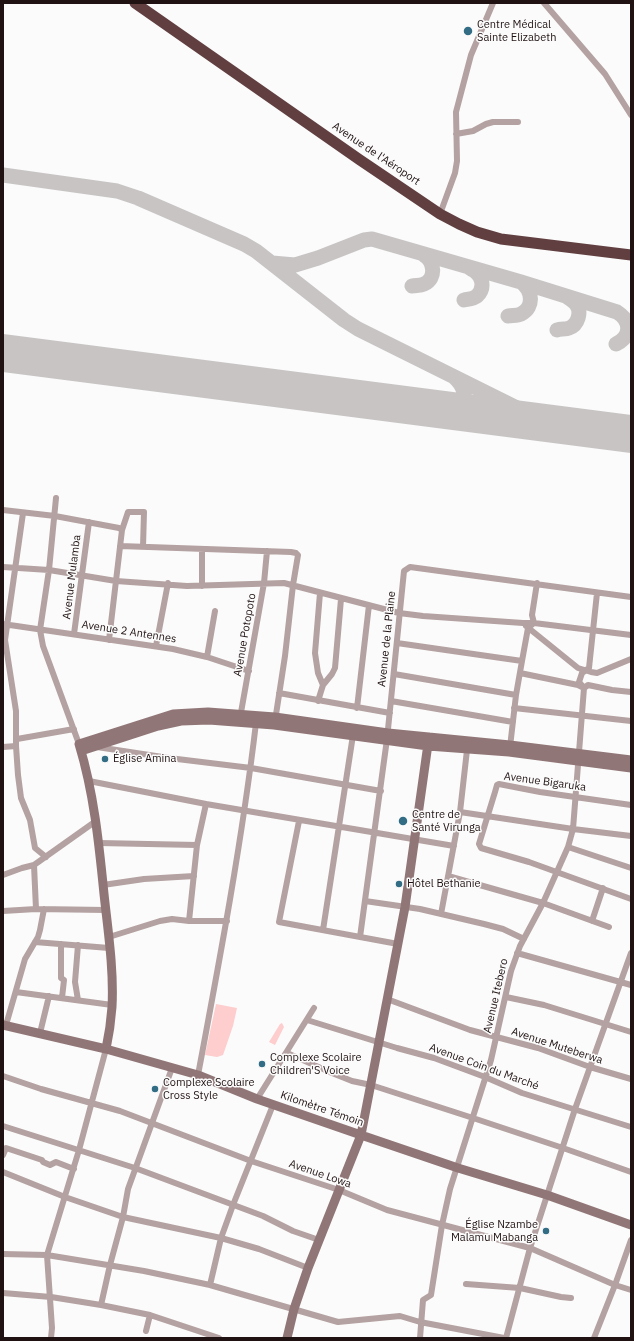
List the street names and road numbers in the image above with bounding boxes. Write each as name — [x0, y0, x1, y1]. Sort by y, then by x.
street label: Avenue de l'Aéroport — [330, 120, 422, 188]
street label: Avenue Mulamba — [60, 534, 84, 620]
street label: Avenue de la Plaine — [375, 590, 399, 688]
street label: Avenue Potopoto — [231, 592, 259, 678]
street label: Avenue 2 Antennes — [81, 618, 177, 646]
street label: Avenue Bigaruka — [503, 770, 587, 794]
street label: Avenue Itebero — [481, 957, 511, 1035]
street label: Avenue Muteberwa — [510, 1025, 604, 1067]
street label: Avenue Coin du Marché — [427, 1041, 541, 1093]
street label: Kilomètre Témoin — [279, 1089, 365, 1129]
street label: Avenue Lowa — [287, 1157, 353, 1191]

